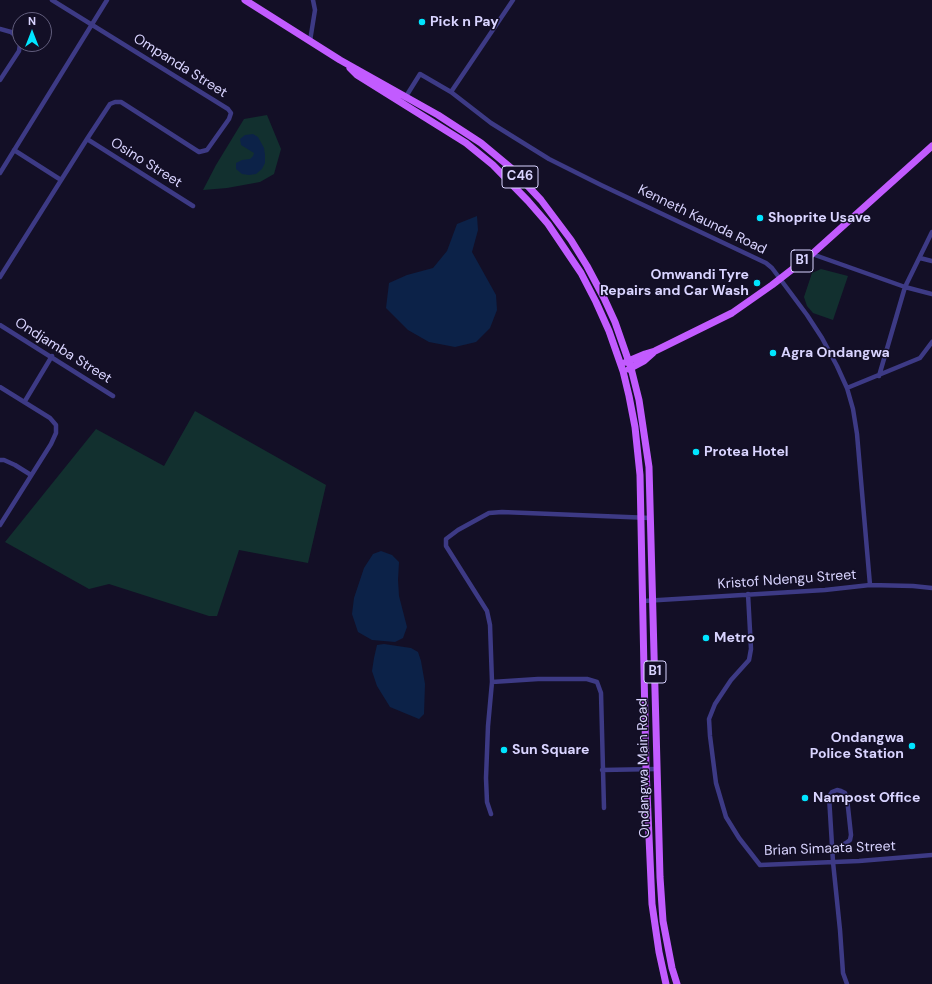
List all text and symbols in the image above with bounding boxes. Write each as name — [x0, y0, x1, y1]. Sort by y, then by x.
north arrow — [12, 12, 52, 52]
text: N — [28, 14, 36, 28]
place label: Pick n Pay — [430, 14, 499, 30]
marker: Pick n Pay — [417, 17, 427, 27]
street label: Ompanda Street — [130, 30, 230, 102]
street label: Osino Street — [107, 134, 185, 192]
road number: C46 — [502, 166, 538, 188]
street label: Kenneth Kaunda Road — [635, 182, 769, 258]
place label: Shoprite Usave — [768, 210, 871, 226]
marker: Shoprite Usave — [755, 213, 765, 223]
road number: B1 — [791, 250, 813, 272]
place label: Omwandi Tyre Repairs and Car Wash — [600, 267, 749, 300]
marker: Omwandi Tyre Repairs and Car Wash — [752, 278, 762, 288]
street label: Ondjamba Street — [12, 314, 114, 388]
place label: Agra Ondangwa — [781, 345, 890, 361]
marker: Agra Ondangwa — [768, 348, 778, 358]
place label: Protea Hotel — [704, 444, 789, 460]
marker: Protea Hotel — [691, 447, 701, 457]
street label: Kristof Ndengu Street — [717, 567, 857, 593]
place label: Metro — [714, 630, 755, 646]
marker: Metro — [701, 633, 711, 643]
road number: B1 — [644, 661, 666, 683]
street label: Ondangwa Main Road — [634, 698, 654, 838]
place label: Ondangwa Police Station — [810, 730, 904, 762]
marker: Ondangwa Police Station — [907, 741, 917, 751]
place label: Sun Square — [512, 742, 590, 758]
marker: Sun Square — [499, 745, 509, 755]
place label: Nampost Office — [813, 790, 921, 806]
marker: Nampost Office — [800, 793, 810, 803]
street label: Brian Simaata Street — [764, 838, 896, 860]

